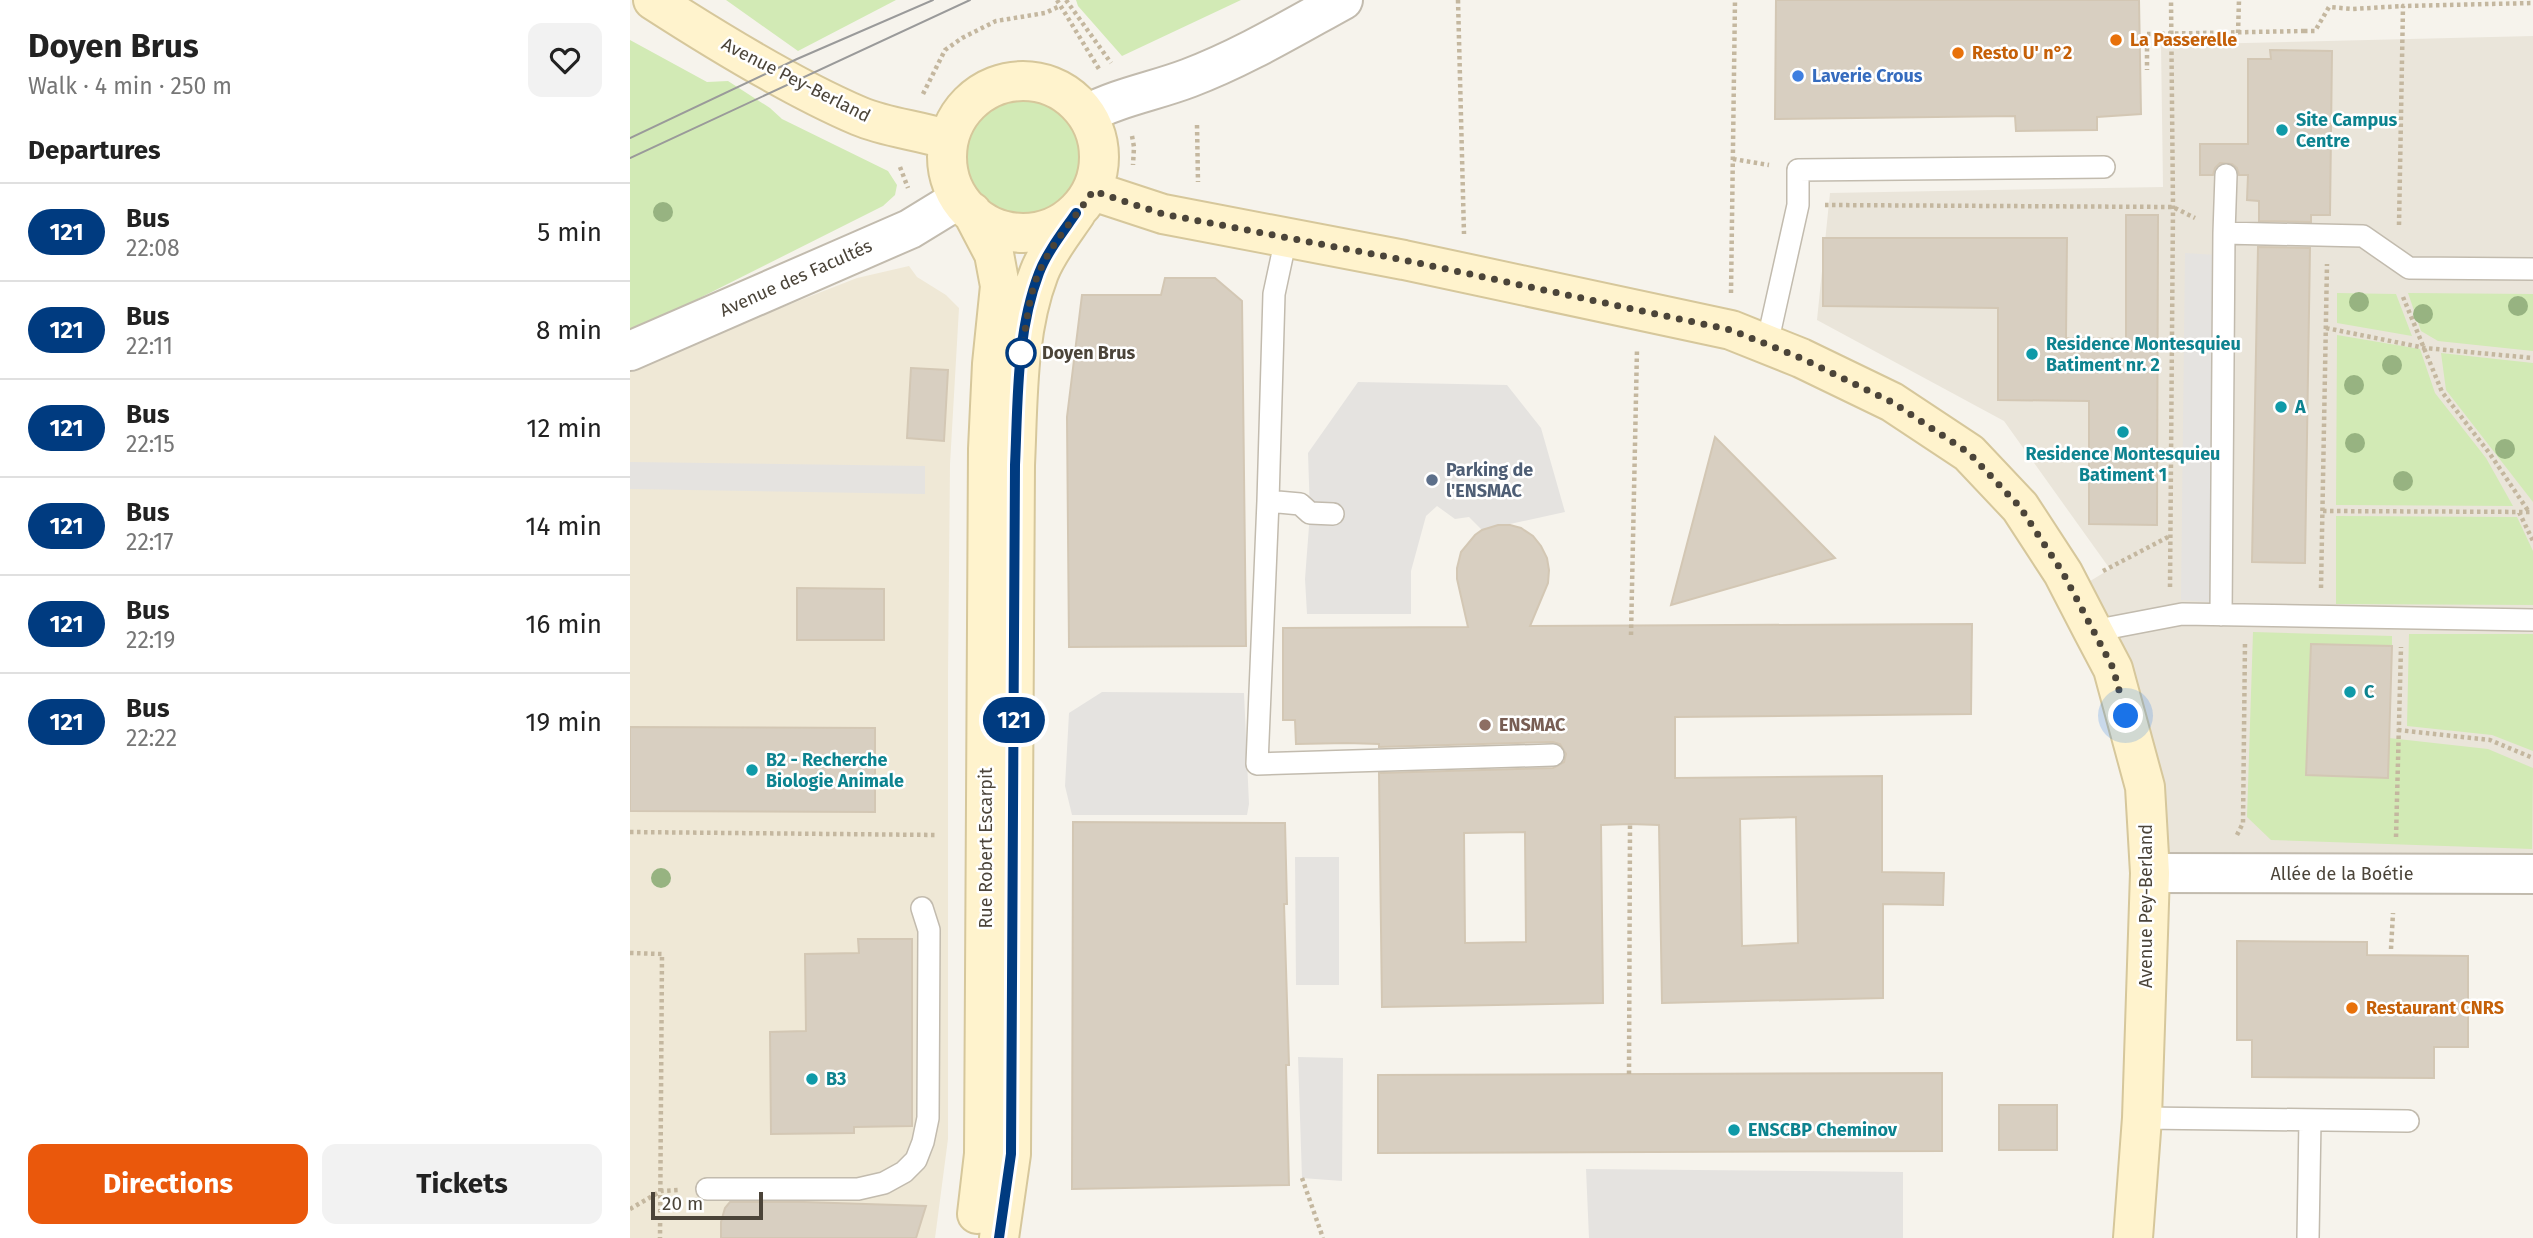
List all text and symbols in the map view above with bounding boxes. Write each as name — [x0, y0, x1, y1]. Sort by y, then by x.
button: heart — [528, 23, 602, 97]
text: Doyen Brus — [28, 26, 199, 66]
place label: La Passerelle — [2130, 29, 2237, 51]
marker: La Passerelle — [2108, 32, 2124, 48]
street label: Avenue Pey-Berland — [718, 33, 874, 127]
place label: Resto U' n°2 — [1972, 42, 2072, 64]
marker: Resto U' n°2 — [1950, 45, 1966, 61]
place label: Laverie Crous — [1812, 65, 1923, 87]
marker: Laverie Crous — [1790, 68, 1806, 84]
text: Walk · 4 min · 250 m — [28, 72, 232, 100]
place label: Site Campus Centre — [2296, 109, 2397, 152]
marker: Site Campus Centre — [2274, 122, 2290, 138]
text: Departures — [28, 135, 161, 166]
text: Bus — [126, 203, 169, 234]
text: 5 min — [537, 217, 602, 248]
text: 121 — [49, 218, 84, 246]
text: 22:08 — [126, 234, 180, 262]
street label: Avenue des Facultés — [716, 235, 876, 321]
text: Bus — [126, 301, 169, 332]
text: 8 min — [536, 315, 602, 346]
text: 121 — [49, 316, 84, 344]
text: 22:11 — [126, 332, 173, 360]
place label: Residence Montesquieu Batiment nr. 2 — [2046, 333, 2241, 376]
marker: Doyen Brus — [1006, 338, 1036, 368]
place label: Doyen Brus — [1042, 342, 1135, 364]
marker: Residence Montesquieu Batiment nr. 2 — [2024, 346, 2040, 362]
place label: A — [2294, 396, 2306, 418]
text: Bus — [126, 399, 169, 430]
marker: A — [2273, 399, 2289, 415]
text: 12 min — [526, 413, 602, 444]
text: 121 — [49, 414, 84, 442]
marker: Residence Montesquieu Batiment 1 — [2115, 424, 2131, 440]
text: 22:15 — [126, 430, 175, 458]
place label: Residence Montesquieu Batiment 1 — [2026, 443, 2220, 486]
place label: Parking de l'ENSMAC — [1446, 459, 1533, 502]
marker: Parking de l'ENSMAC — [1424, 472, 1440, 488]
text: Bus — [126, 497, 169, 528]
text: 14 min — [525, 511, 602, 542]
text: 121 — [49, 512, 84, 540]
text: 22:17 — [126, 528, 174, 556]
text: Bus — [126, 595, 169, 626]
text: 16 min — [525, 609, 602, 640]
text: 121 — [49, 610, 84, 638]
text: 22:19 — [126, 626, 175, 654]
place label: C — [2364, 681, 2375, 703]
marker: C — [2342, 684, 2358, 700]
text: Bus — [126, 693, 169, 724]
line badge: 121 — [974, 697, 1054, 743]
your location — [2108, 698, 2143, 733]
text: 121 — [997, 706, 1031, 734]
text: 19 min — [525, 707, 602, 738]
text: 121 — [49, 708, 84, 736]
place label: ENSMAC — [1499, 714, 1566, 736]
marker: ENSMAC — [1477, 717, 1493, 733]
text: 22:22 — [126, 724, 177, 752]
place label: B2 - Recherche Biologie Animale — [766, 749, 904, 792]
marker: B2 - Recherche Biologie Animale — [744, 762, 760, 778]
street label: Rue Robert Escarpit — [975, 767, 997, 929]
street label: Avenue Pey-Berland — [2135, 824, 2157, 988]
street label: Allée de la Boétie — [2271, 863, 2413, 885]
place label: Restaurant CNRS — [2366, 997, 2504, 1019]
marker: Restaurant CNRS — [2344, 1000, 2360, 1016]
place label: B3 — [826, 1068, 846, 1090]
marker: B3 — [804, 1071, 820, 1087]
place label: ENSCBP Cheminov — [1748, 1119, 1898, 1141]
marker: ENSCBP Cheminov — [1726, 1122, 1742, 1138]
button: Directions — [28, 1144, 308, 1224]
button: Tickets — [322, 1144, 602, 1224]
scale bar — [651, 1189, 763, 1221]
text: 20 m — [662, 1192, 703, 1215]

